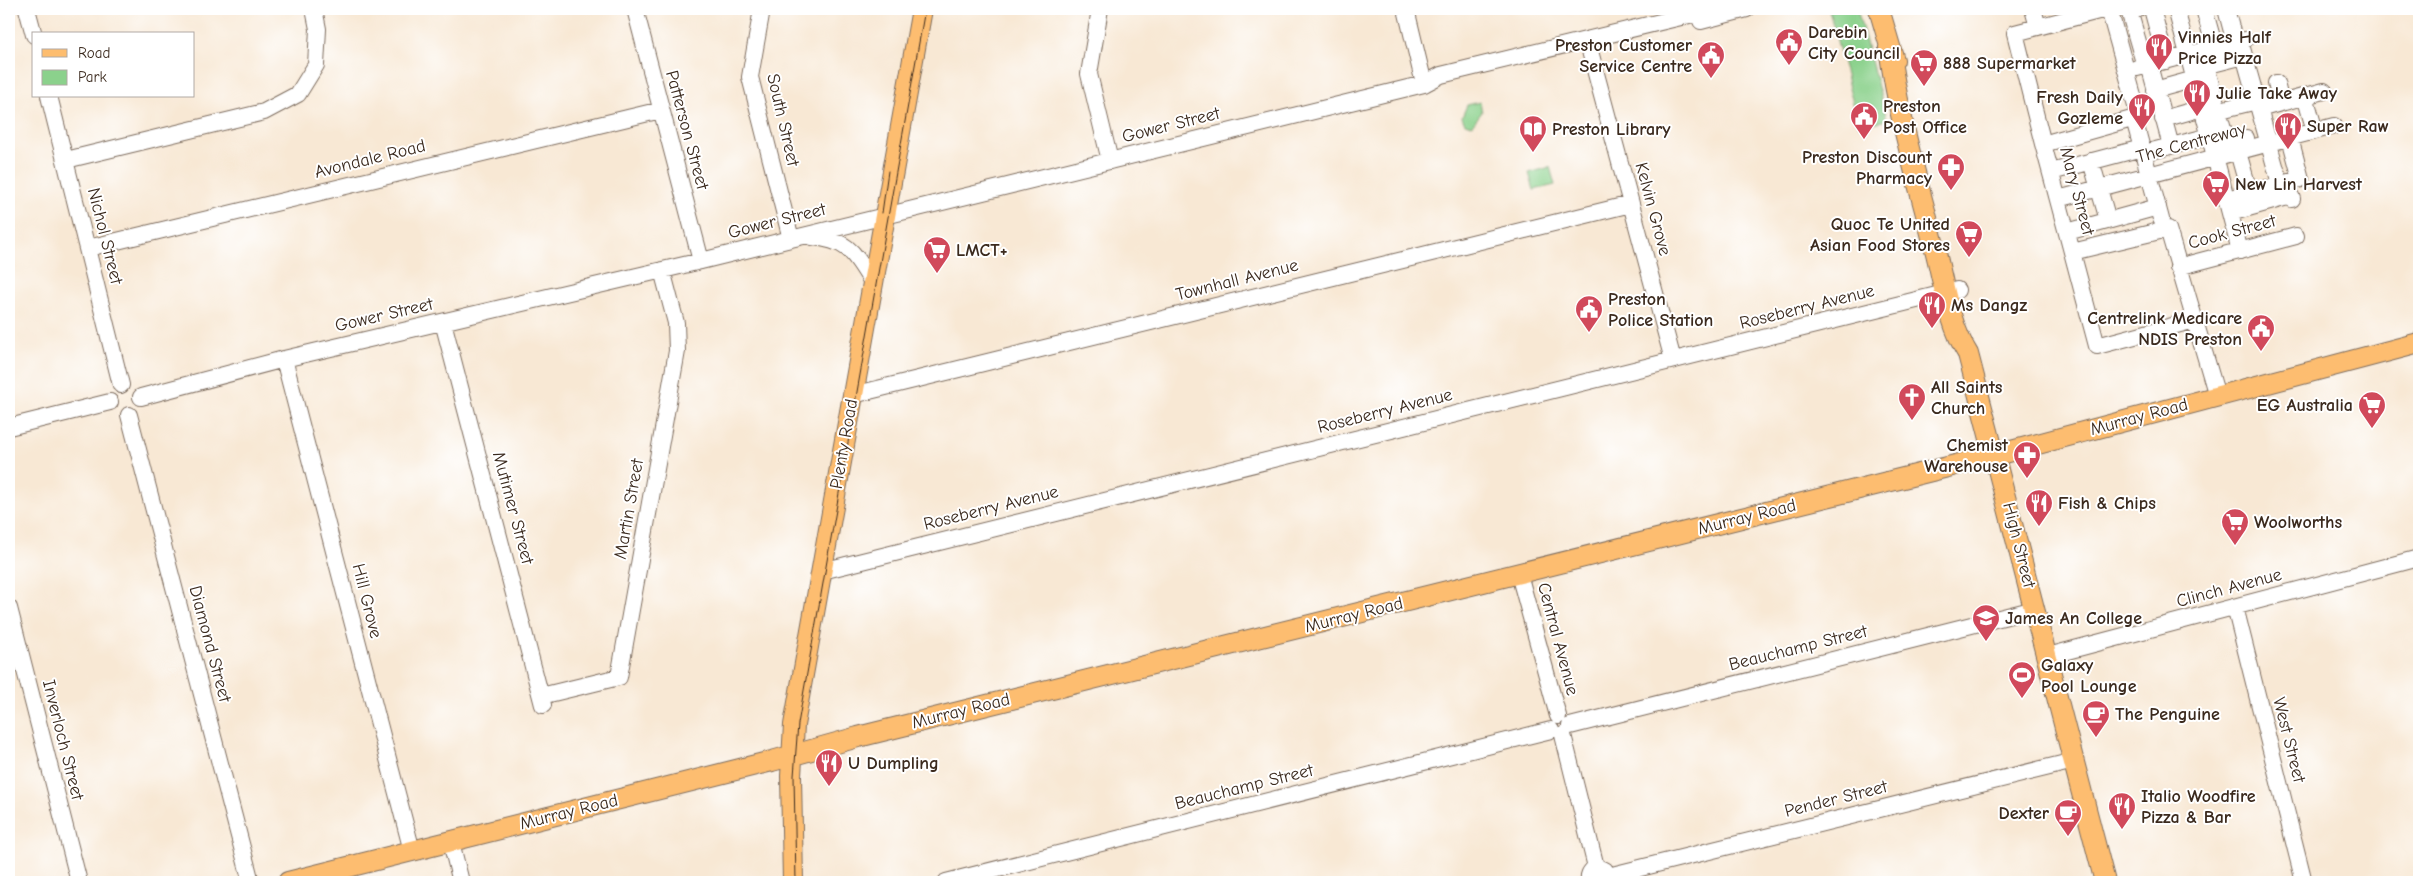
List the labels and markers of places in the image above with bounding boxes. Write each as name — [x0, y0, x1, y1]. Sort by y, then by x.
place label: Darebin City Council — [1808, 22, 1900, 64]
public building icon: Darebin City Council — [1774, 27, 1804, 66]
place label: Vinnies Half Price Pizza — [2178, 27, 2272, 69]
restaurant icon: Vinnies Half Price Pizza — [2144, 32, 2174, 71]
place label: Preston Customer Service Centre — [1555, 35, 1693, 77]
public building icon: Preston Customer Service Centre — [1696, 40, 1726, 79]
supermarket icon: 888 Supermarket — [1909, 48, 1939, 87]
place label: 888 Supermarket — [1943, 53, 2077, 74]
restaurant icon: Julie Take Away — [2182, 78, 2212, 117]
place label: Julie Take Away — [2216, 83, 2338, 104]
place label: Fresh Daily Gozleme — [2036, 87, 2124, 129]
restaurant icon: Fresh Daily Gozleme — [2127, 92, 2157, 131]
place label: Preston Post Office — [1883, 96, 1967, 138]
public building icon: Preston Post Office — [1849, 101, 1879, 140]
restaurant icon: Super Raw — [2273, 111, 2303, 150]
library icon: Preston Library — [1518, 114, 1548, 153]
place label: Super Raw — [2307, 116, 2389, 137]
place label: Preston Library — [1552, 119, 1671, 140]
place label: Preston Discount Pharmacy — [1802, 147, 1933, 189]
pharmacy icon: Preston Discount Pharmacy — [1936, 152, 1966, 191]
supermarket icon: New Lin Harvest — [2201, 169, 2231, 208]
place label: New Lin Harvest — [2235, 174, 2363, 195]
place label: Quoc Te United Asian Food Stores — [1810, 214, 1950, 256]
supermarket icon: Quoc Te United Asian Food Stores — [1954, 219, 1984, 258]
supermarket icon: LMCT+ — [922, 235, 952, 274]
place label: LMCT+ — [956, 240, 1008, 261]
place label: Preston Police Station — [1608, 289, 1713, 331]
restaurant icon: Ms Dangz — [1917, 290, 1947, 329]
public building icon: Preston Police Station — [1574, 294, 1604, 333]
place label: Ms Dangz — [1951, 295, 2028, 316]
place label: Centrelink Medicare NDIS Preston — [2087, 308, 2242, 350]
public building icon: Centrelink Medicare NDIS Preston — [2246, 313, 2276, 352]
place label: All Saints Church — [1931, 377, 2003, 419]
church icon: All Saints Church — [1897, 382, 1927, 421]
supermarket icon: EG Australia — [2357, 390, 2387, 429]
place label: EG Australia — [2257, 395, 2353, 416]
place label: Chemist Warehouse — [1924, 435, 2009, 477]
pharmacy icon: Chemist Warehouse — [2012, 440, 2042, 479]
restaurant icon: Fish & Chips — [2024, 488, 2054, 527]
place label: Fish & Chips — [2058, 493, 2156, 514]
supermarket icon: Woolworths — [2220, 507, 2250, 546]
place label: Woolworths — [2254, 512, 2343, 533]
school or university icon: James An College — [1971, 603, 2001, 642]
place label: James An College — [2005, 608, 2142, 629]
place label: Galaxy Pool Lounge — [2041, 655, 2137, 697]
sports icon: Galaxy Pool Lounge — [2007, 660, 2037, 699]
cafe icon: The Penguine — [2081, 699, 2111, 738]
place label: The Penguine — [2115, 704, 2220, 725]
restaurant icon: U Dumpling — [814, 748, 844, 787]
place label: U Dumpling — [848, 753, 939, 774]
place label: Italio Woodfire Pizza & Bar — [2141, 786, 2256, 828]
restaurant icon: Italio Woodfire Pizza & Bar — [2107, 791, 2137, 830]
cafe icon: Dexter — [2053, 798, 2083, 837]
place label: Dexter — [1999, 803, 2050, 824]

